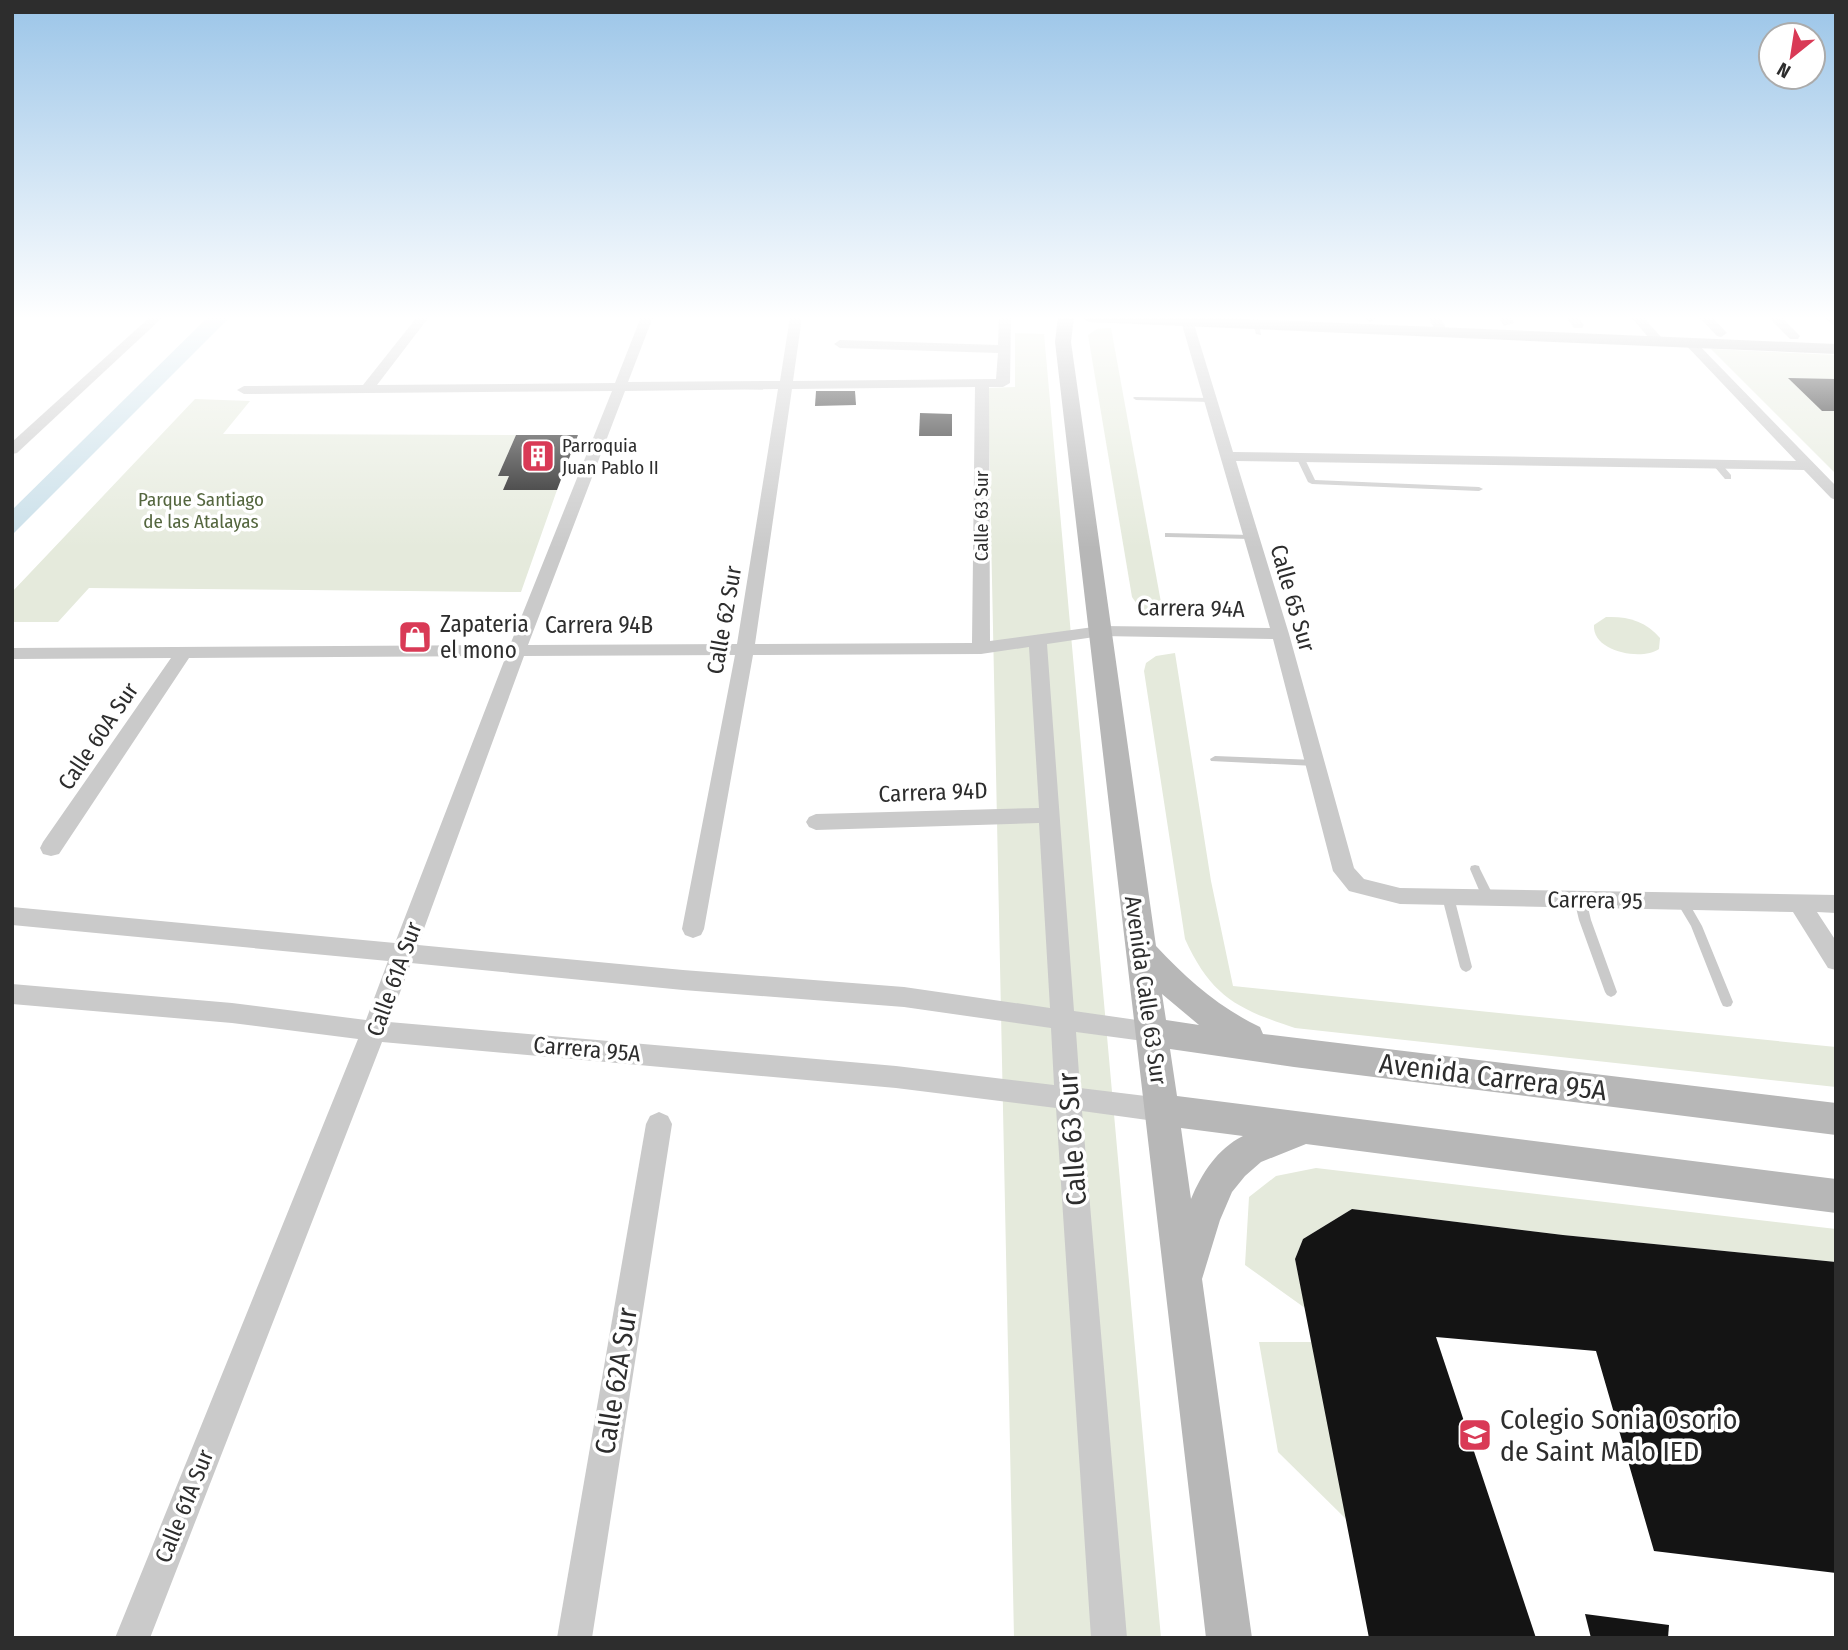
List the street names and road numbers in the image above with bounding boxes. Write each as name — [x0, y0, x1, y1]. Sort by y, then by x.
street label: Calle 63 Sur — [970, 470, 993, 561]
street label: Calle 65 Sur — [1264, 541, 1322, 655]
street label: Calle 62 Sur — [701, 564, 747, 676]
street label: Carrera 94A — [1137, 593, 1245, 623]
street label: Carrera 94B — [545, 611, 653, 639]
street label: Calle 60A Sur — [52, 677, 144, 795]
street label: Carrera 94D — [878, 776, 988, 808]
street label: Carrera 95 — [1547, 885, 1643, 915]
street label: Avenida Calle 63 Sur — [1119, 894, 1173, 1086]
street label: Calle 61A Sur — [360, 918, 428, 1040]
street label: Carrera 95A — [532, 1030, 642, 1068]
street label: Avenida Carrera 95A — [1377, 1047, 1609, 1107]
street label: Calle 63 Sur — [1051, 1071, 1093, 1207]
street label: Calle 62A Sur — [588, 1305, 644, 1457]
street label: Calle 61A Sur — [149, 1445, 219, 1567]

